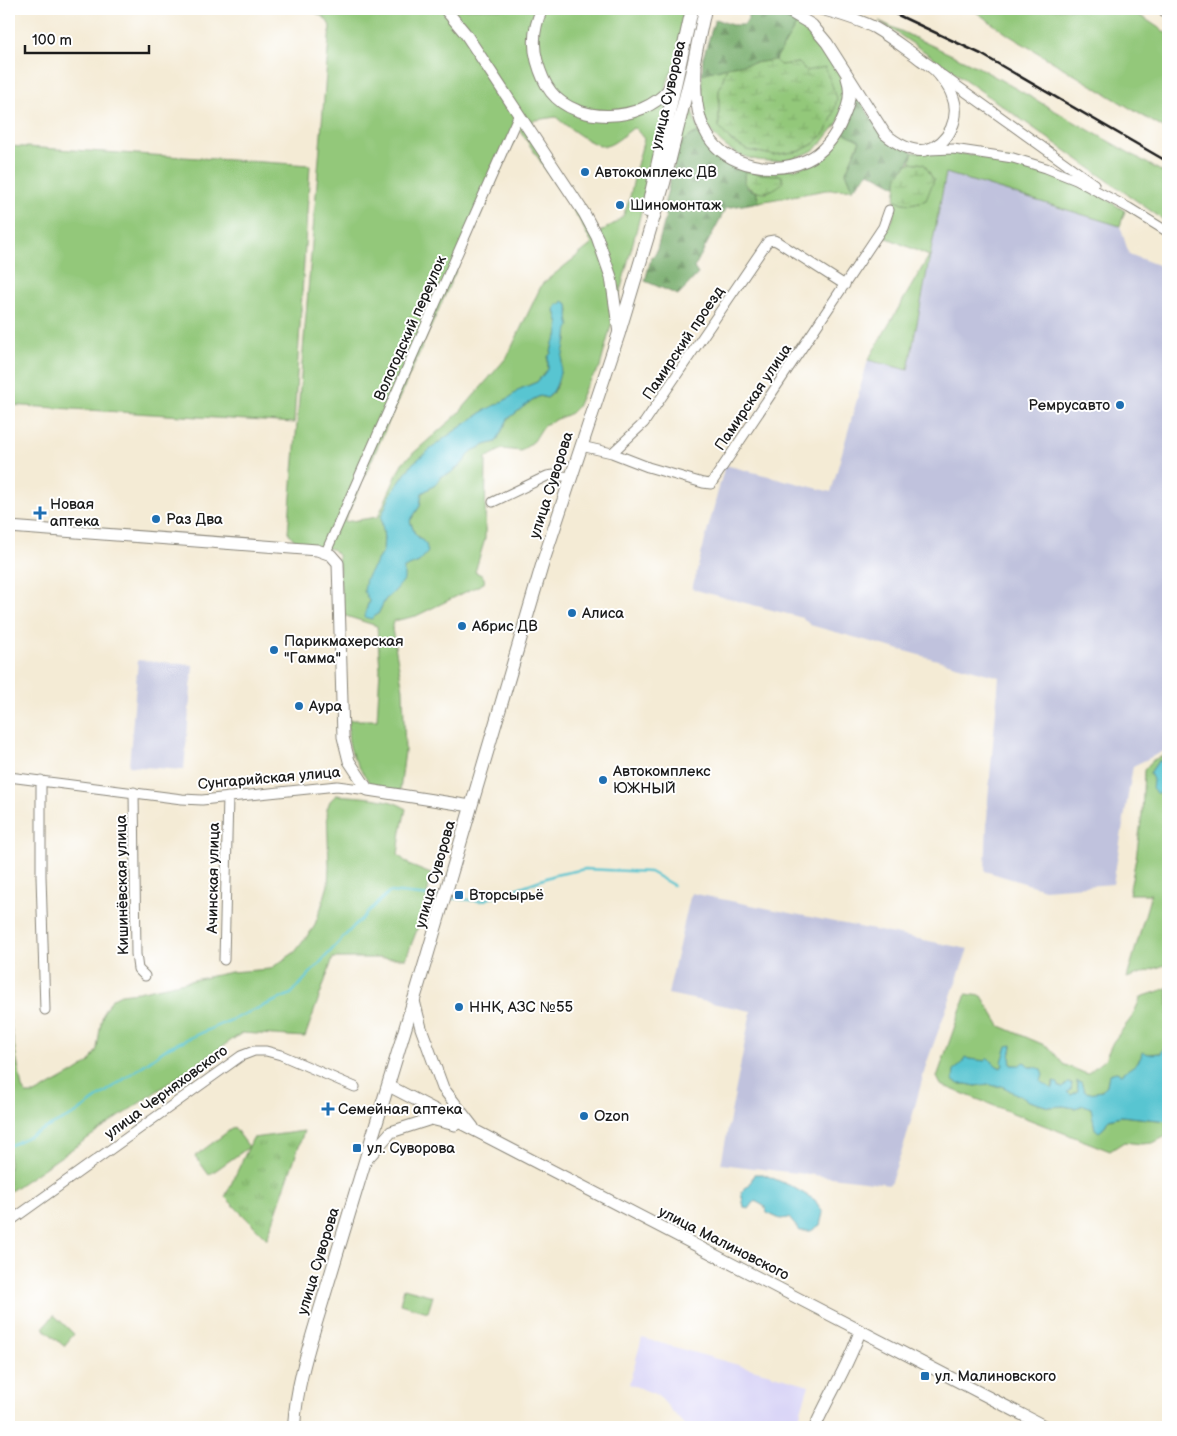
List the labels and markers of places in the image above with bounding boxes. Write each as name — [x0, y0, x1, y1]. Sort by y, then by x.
place label: Автокомплекс ДВ — [594, 163, 717, 182]
marker: Автокомплекс ДВ — [579, 166, 591, 178]
place label: Шиномонтаж — [630, 196, 722, 215]
marker: Шиномонтаж — [614, 199, 626, 211]
place label: Ремрусавто — [1028, 396, 1110, 415]
marker: Ремрусавто — [1114, 399, 1126, 411]
place label: Новая аптека — [50, 495, 100, 531]
marker: Новая аптека — [34, 507, 46, 519]
place label: Раз Два — [166, 510, 223, 529]
marker: Раз Два — [150, 513, 162, 525]
place label: Алиса — [581, 604, 624, 623]
marker: Алиса — [566, 607, 578, 619]
place label: Абрис ДВ — [471, 617, 538, 636]
marker: Абрис ДВ — [456, 620, 468, 632]
place label: Парикмахерская "Гамма" — [284, 632, 404, 668]
marker: Парикмахерская "Гамма" — [268, 644, 280, 656]
place label: Аура — [308, 697, 342, 716]
marker: Аура — [293, 700, 305, 712]
place label: Автокомплекс ЮЖНЫЙ — [612, 762, 711, 798]
marker: Автокомплекс ЮЖНЫЙ — [597, 774, 609, 786]
place label: Вторсырьё — [469, 886, 544, 905]
marker: Вторсырьё — [453, 889, 465, 901]
place label: ННК, АЗС №55 — [469, 998, 573, 1017]
marker: ННК, АЗС №55 — [453, 1001, 465, 1013]
place label: Семейная аптека — [338, 1100, 463, 1119]
marker: Семейная аптека — [322, 1103, 334, 1115]
place label: Ozon — [594, 1107, 629, 1126]
marker: Ozon — [578, 1110, 590, 1122]
place label: ул. Суворова — [367, 1139, 455, 1158]
marker: ул. Суворова — [351, 1142, 363, 1154]
place label: ул. Малиновского — [935, 1367, 1056, 1386]
marker: ул. Малиновского — [919, 1370, 931, 1382]

